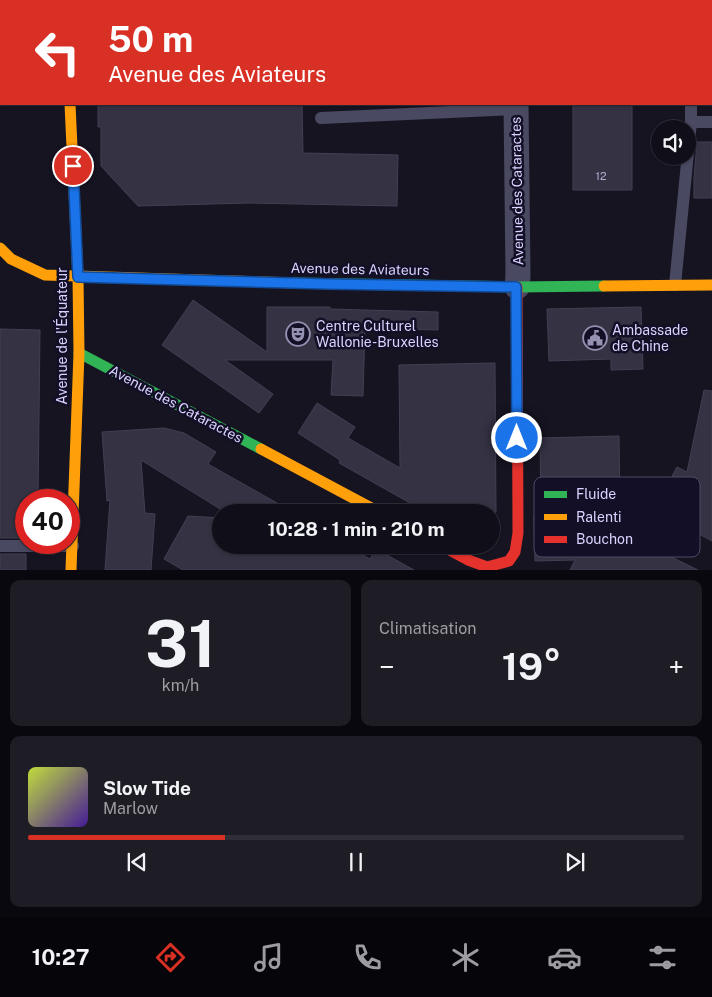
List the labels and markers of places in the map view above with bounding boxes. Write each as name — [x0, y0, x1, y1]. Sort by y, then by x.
pin — [52, 145, 94, 187]
place label: Centre Culturel Wallonie-Bruxelles — [316, 318, 439, 350]
theatre icon: Centre Culturel Wallonie-Bruxelles — [285, 321, 311, 347]
place label: Ambassade de Chine — [612, 322, 688, 354]
public building icon: Ambassade de Chine — [582, 325, 608, 351]

